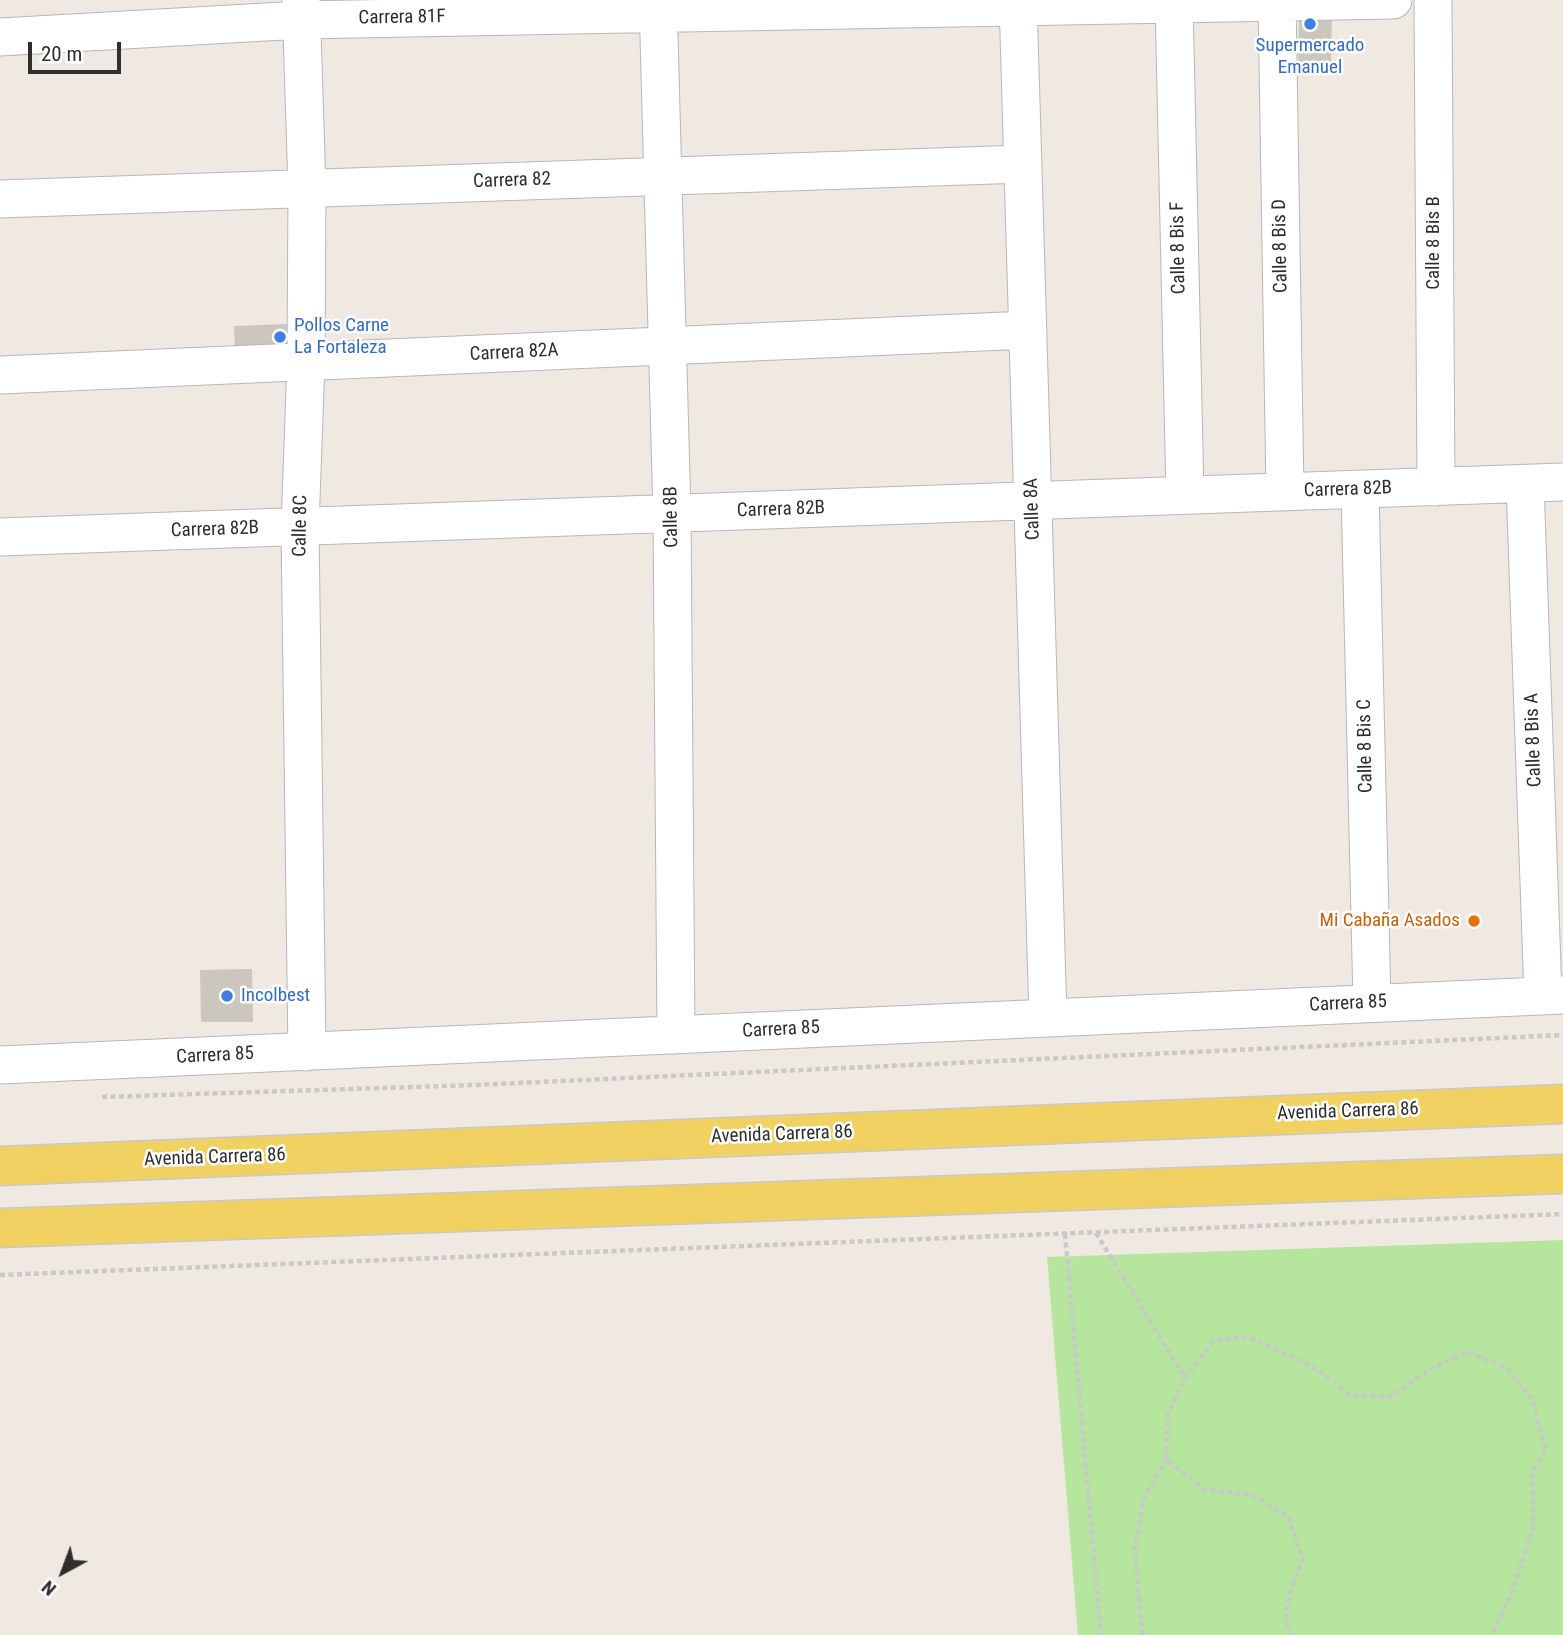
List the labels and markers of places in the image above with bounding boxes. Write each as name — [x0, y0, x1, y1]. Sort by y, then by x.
marker: Supermercado Emanuel — [1302, 16, 1318, 32]
place label: Supermercado Emanuel — [1256, 35, 1364, 79]
place label: Pollos Carne La Fortaleza — [294, 315, 389, 359]
marker: Pollos Carne La Fortaleza — [272, 329, 288, 345]
place label: Mi Cabaña Asados — [1320, 910, 1460, 932]
marker: Mi Cabaña Asados — [1466, 913, 1482, 929]
place label: Incolbest — [241, 985, 310, 1007]
marker: Incolbest — [219, 988, 235, 1004]

